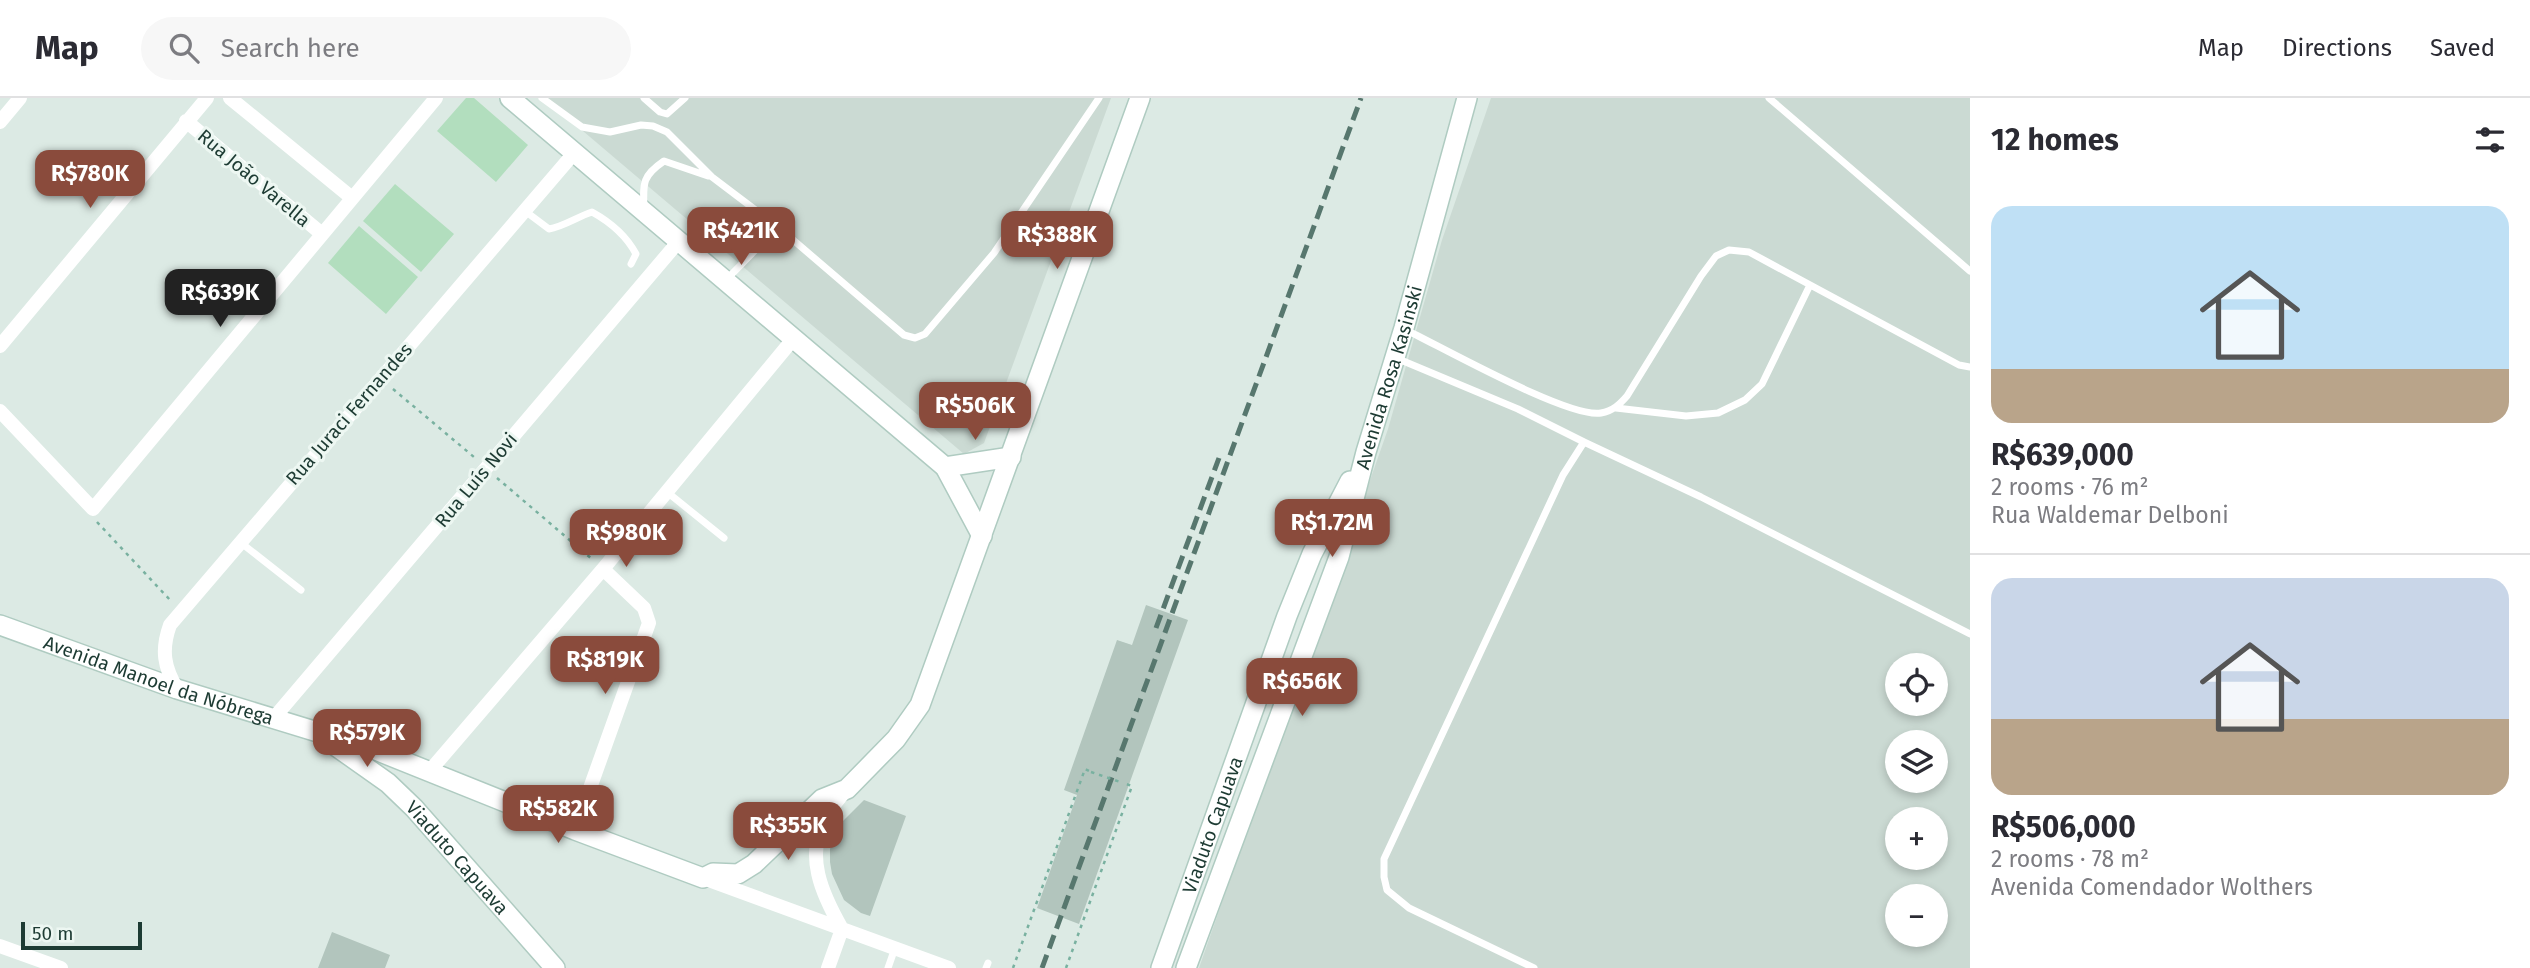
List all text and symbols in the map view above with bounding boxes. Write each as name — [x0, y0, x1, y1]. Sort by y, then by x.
search box — [141, 17, 631, 80]
text: Map — [35, 28, 99, 68]
icon: search — [165, 29, 203, 67]
text: Search here — [221, 33, 360, 64]
text: Map — [2198, 34, 2244, 62]
text: Directions — [2282, 34, 2392, 62]
text: Saved — [2430, 34, 2495, 62]
icon: filters — [2471, 121, 2509, 159]
text: 12 homes — [1991, 122, 2119, 158]
street label: Rua João Varella — [193, 124, 315, 232]
pin: R$780K — [33, 150, 147, 210]
text: R$780K — [51, 159, 129, 187]
pin: R$421K — [684, 208, 798, 267]
pin: R$388K — [1000, 212, 1114, 271]
text: R$421K — [703, 216, 779, 244]
text: R$388K — [1017, 220, 1097, 248]
icon: home — [2187, 252, 2313, 378]
pin: R$639K — [163, 270, 277, 329]
text: R$639K — [181, 278, 259, 306]
street label: Avenida Rosa Kasinski — [1351, 283, 1427, 472]
street label: Rua Juraci Fernandes — [281, 338, 417, 490]
pin: R$506K — [918, 382, 1032, 442]
text: R$506K — [935, 391, 1015, 419]
street label: Rua Luís Novi — [430, 428, 522, 532]
text: R$639,000 — [1991, 437, 2134, 473]
text: 2 rooms · 76 m² — [1991, 473, 2149, 501]
pin: R$1.72M — [1267, 500, 1397, 559]
text: Rua Waldemar Delboni — [1991, 501, 2229, 529]
text: R$1.72M — [1291, 508, 1373, 536]
pin: R$980K — [569, 510, 683, 569]
text: R$980K — [586, 518, 666, 546]
icon: home — [2187, 624, 2313, 750]
street label: Avenida Manoel da Nóbrega — [41, 630, 276, 729]
pin: R$819K — [548, 636, 662, 696]
text: R$819K — [566, 645, 644, 673]
map controls — [1885, 653, 1948, 947]
button: locate — [1885, 653, 1948, 716]
pin: R$656K — [1245, 658, 1359, 718]
text: R$656K — [1262, 667, 1342, 695]
pin: R$579K — [310, 710, 424, 769]
text: R$579K — [329, 718, 405, 746]
button: layers — [1885, 730, 1948, 793]
street label: Viaduto Capuava — [1177, 753, 1247, 897]
pin: R$582K — [501, 786, 615, 845]
text: R$582K — [519, 794, 597, 822]
street label: Viaduto Capuava — [402, 795, 514, 919]
pin: R$355K — [731, 802, 845, 862]
button: + — [1885, 807, 1948, 870]
text: R$506,000 — [1991, 809, 2136, 845]
text: R$355K — [749, 811, 827, 839]
text: 2 rooms · 78 m² — [1991, 845, 2149, 873]
text: Avenida Comendador Wolthers — [1991, 873, 2313, 901]
button: − — [1885, 884, 1948, 947]
scale bar — [21, 919, 142, 951]
text: 50 m — [32, 922, 73, 945]

